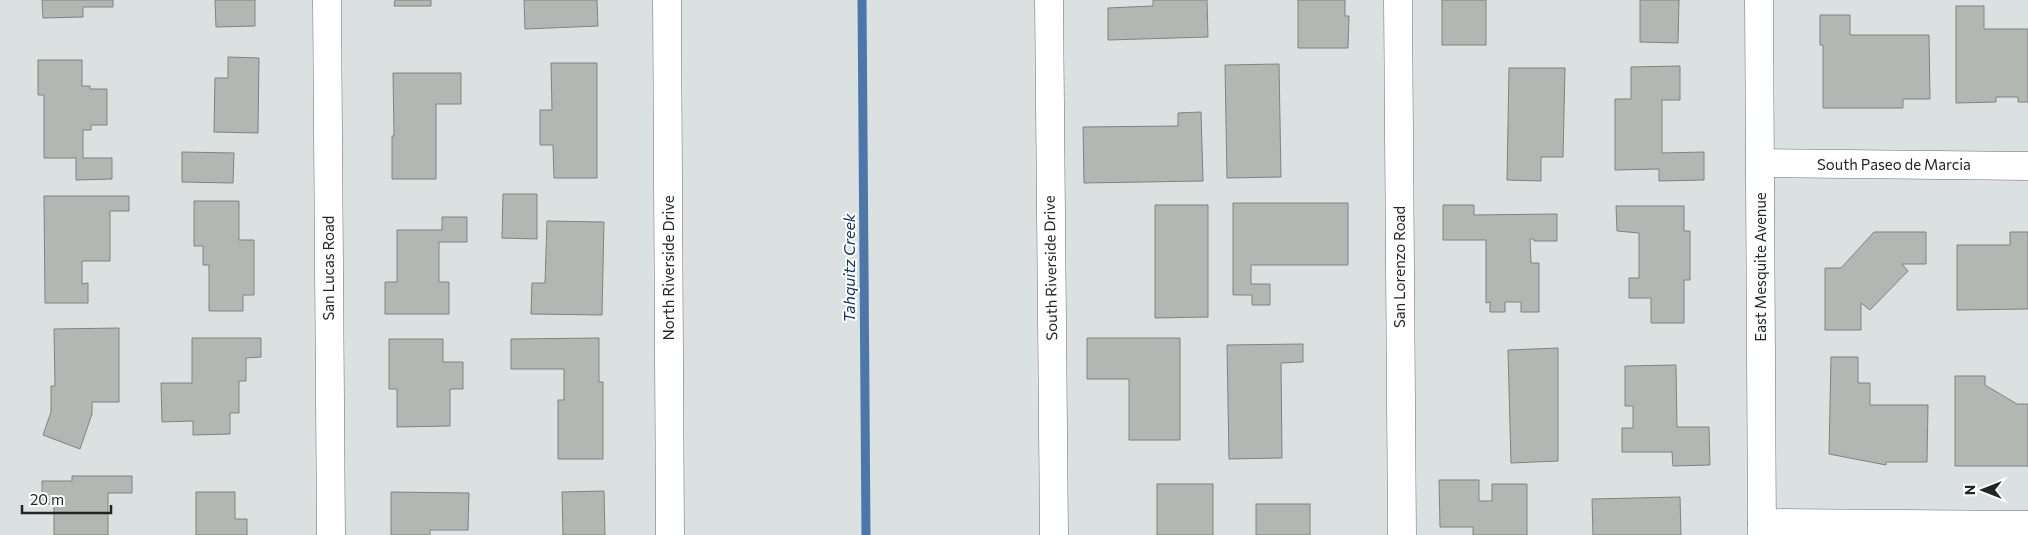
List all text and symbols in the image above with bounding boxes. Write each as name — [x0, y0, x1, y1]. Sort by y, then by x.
street label: South Paseo de Marcia — [1817, 155, 1971, 173]
street label: East Mesquite Avenue — [1751, 192, 1769, 342]
street label: North Riverside Drive — [659, 195, 677, 341]
street label: South Riverside Drive — [1040, 195, 1060, 341]
street label: San Lorenzo Road — [1390, 206, 1408, 328]
water label: Tahquitz Creek — [839, 213, 858, 323]
street label: San Lucas Road — [319, 215, 337, 321]
north arrow — [1958, 465, 2008, 515]
scale bar — [22, 482, 111, 514]
text: N — [1961, 485, 1978, 495]
text: 20 m — [30, 490, 64, 508]

